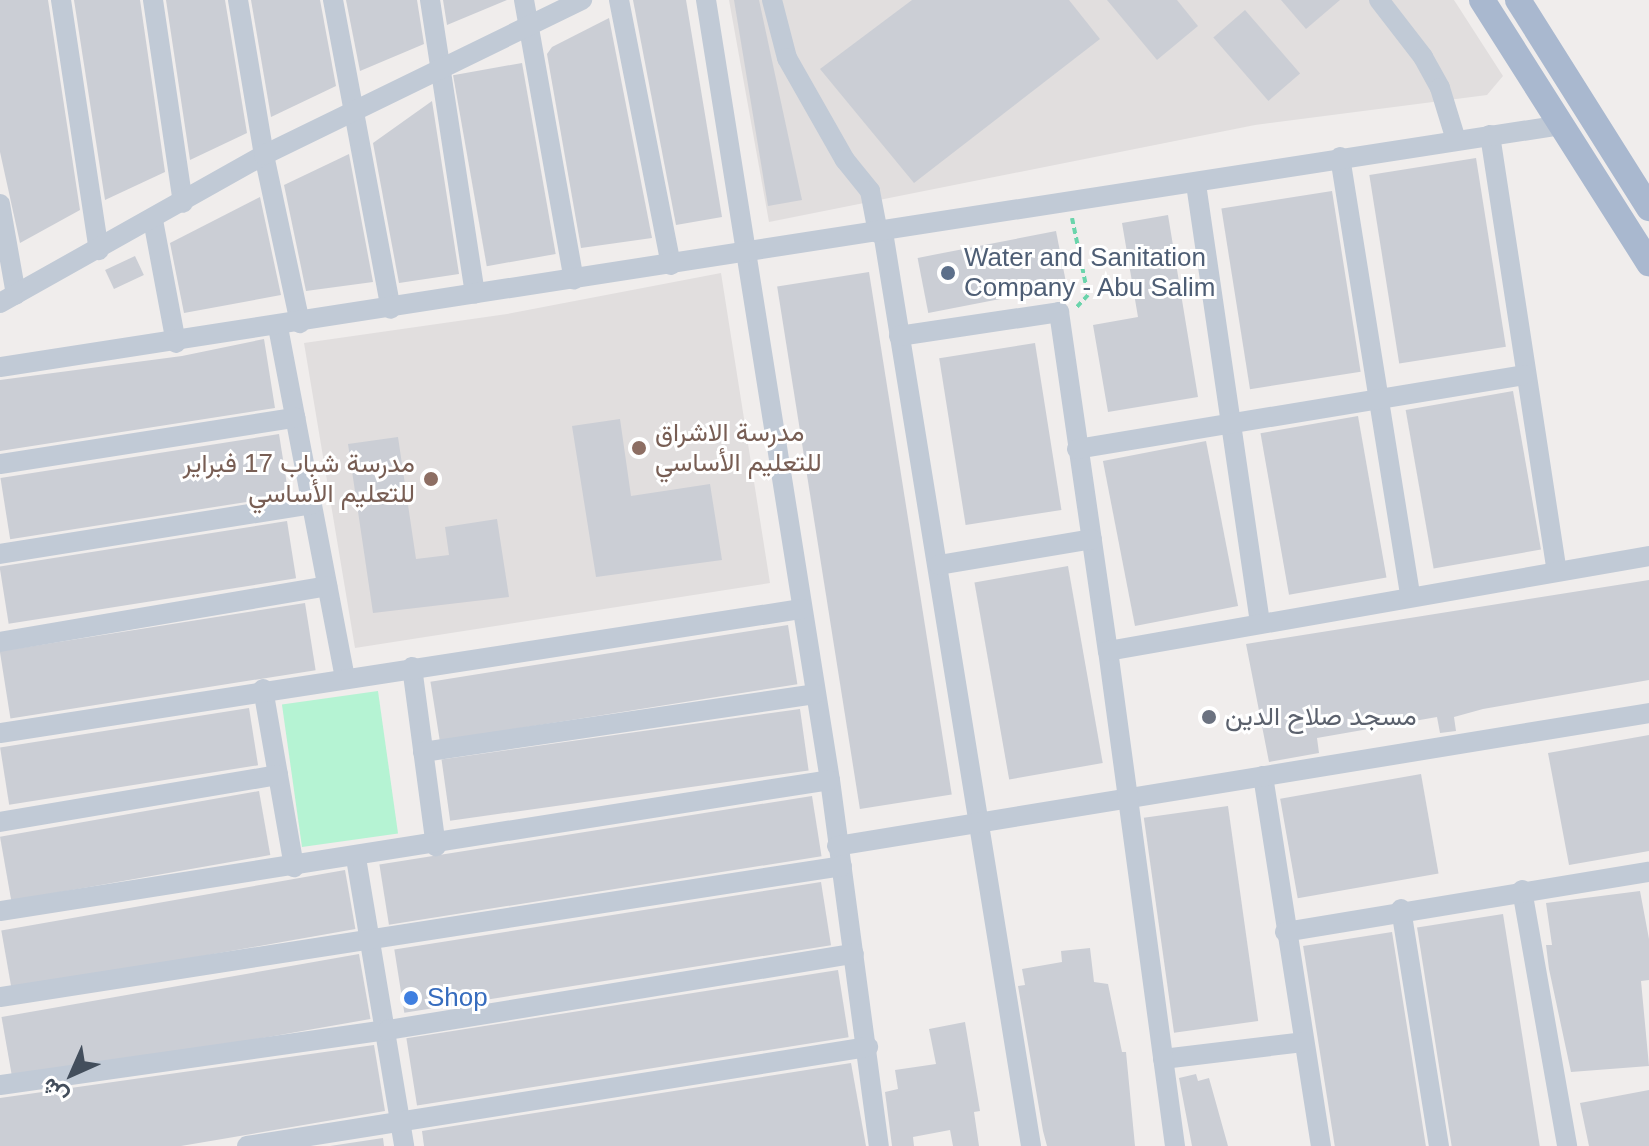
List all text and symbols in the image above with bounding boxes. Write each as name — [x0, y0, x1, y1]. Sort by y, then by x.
place label: Water and Sanitation Company - Abu Salim — [964, 242, 1217, 304]
marker: Water and Sanitation Company - Abu Salim — [939, 264, 957, 282]
place label: مدرسة الاشراق للتعليم الأساسي — [655, 417, 822, 478]
marker: مدرسة الاشراق للتعليم الأساسي — [630, 439, 648, 457]
place label: مدرسة شباب 17 فبراير للتعليم الأساسي — [183, 448, 415, 510]
marker: مدرسة شباب 17 فبراير للتعليم الأساسي — [422, 470, 440, 488]
place label: مسجد صلاح الدين — [1225, 701, 1417, 733]
marker: مسجد صلاح الدين — [1200, 708, 1218, 726]
place label: Shop — [427, 982, 488, 1014]
marker: Shop — [402, 989, 420, 1007]
north arrow — [32, 1034, 112, 1114]
text: ش — [36, 1073, 73, 1110]

